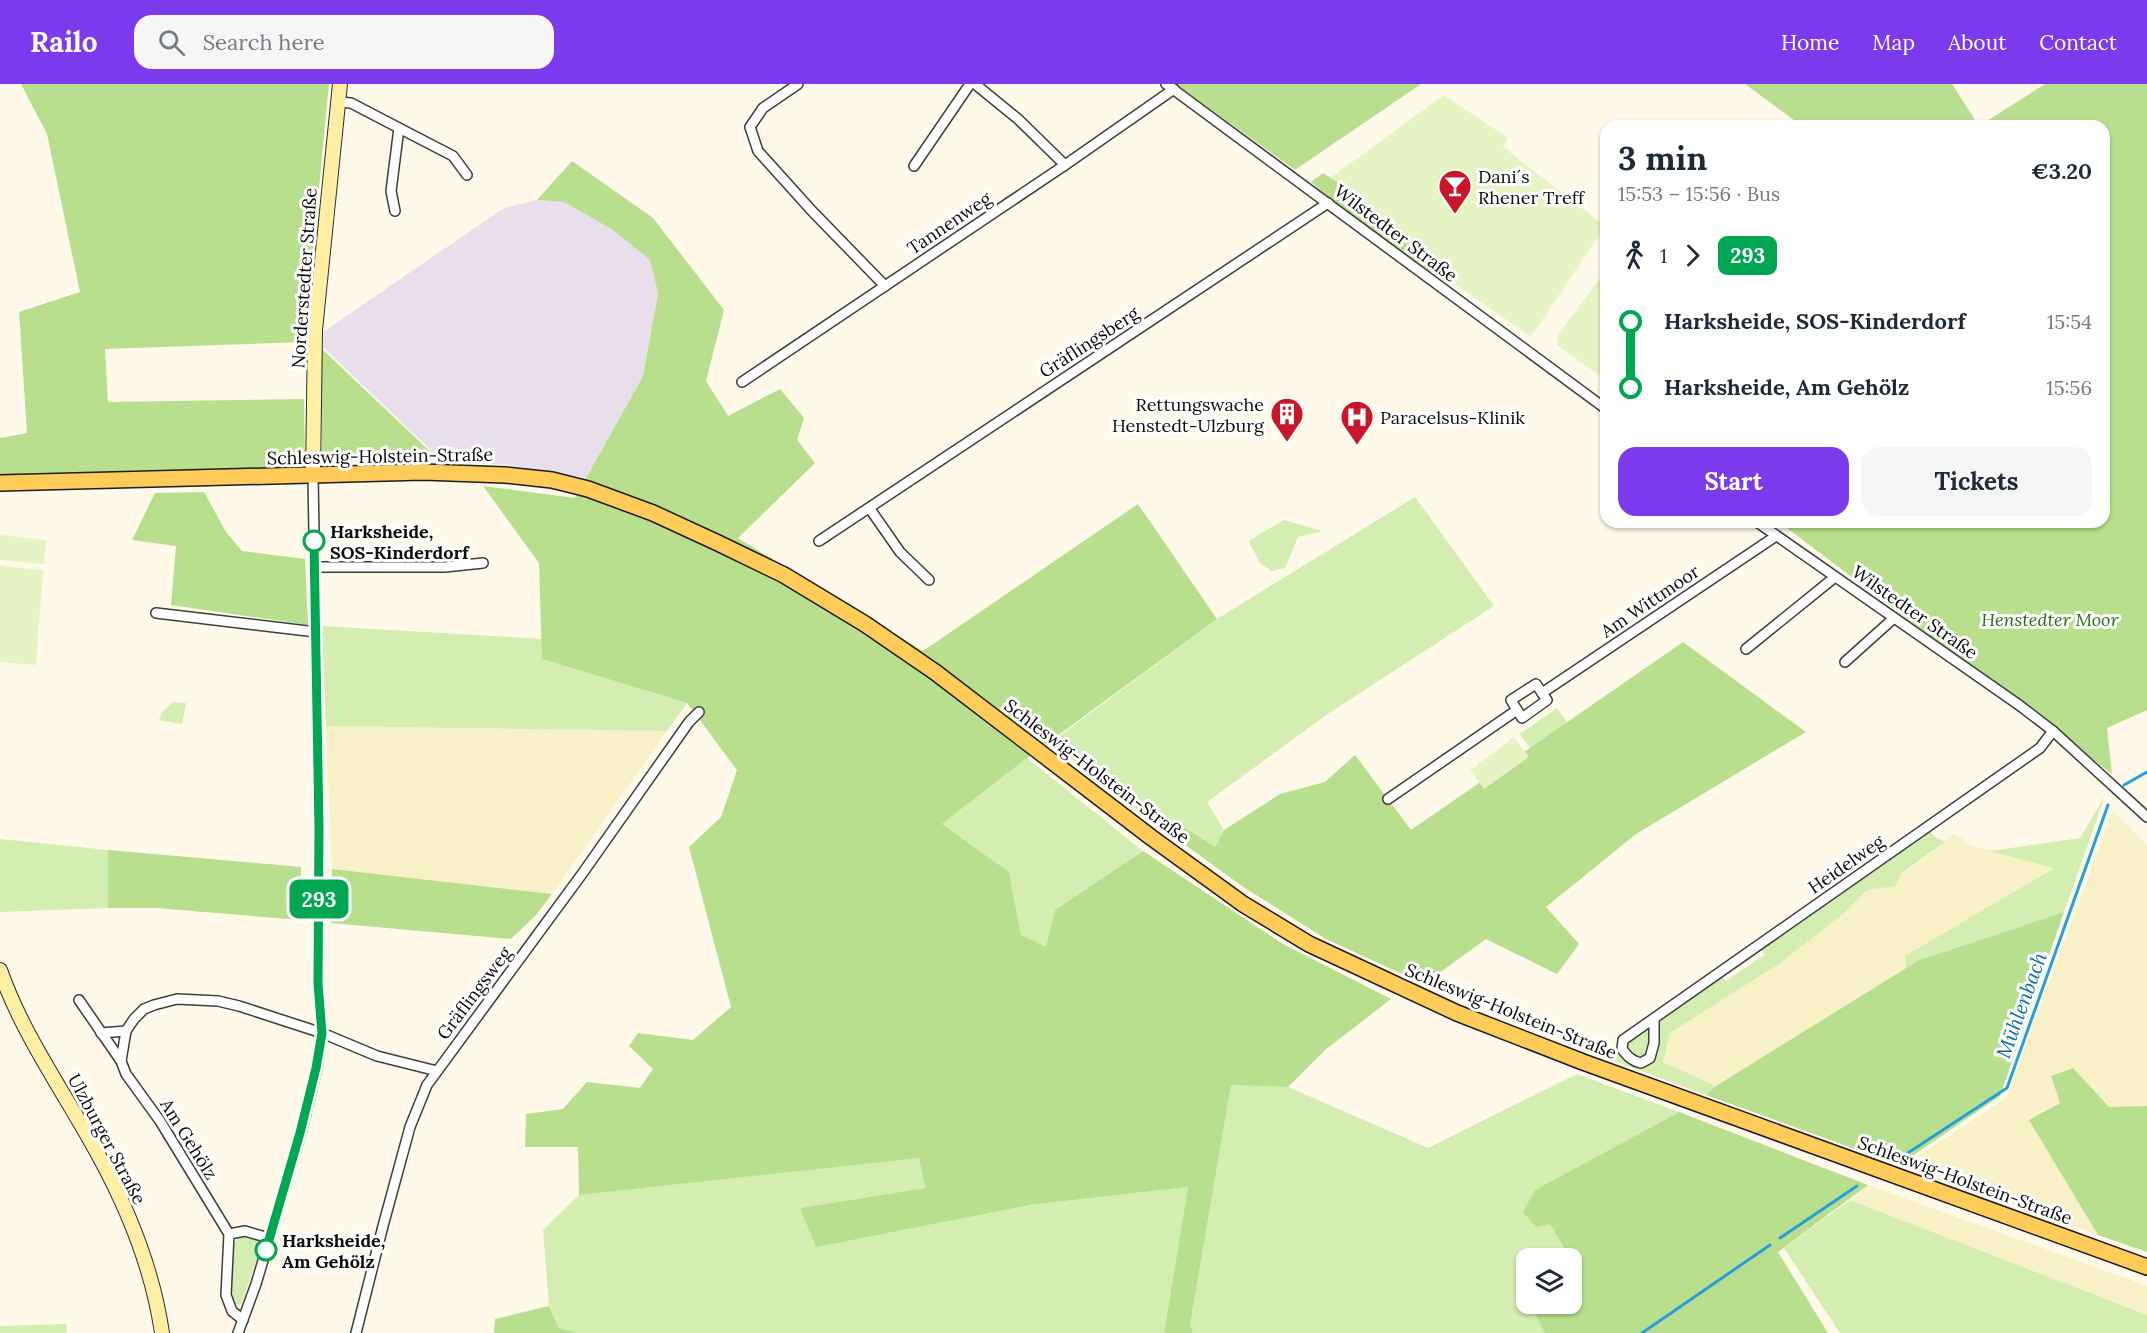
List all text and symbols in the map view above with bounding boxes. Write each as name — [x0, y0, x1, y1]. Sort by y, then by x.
search box — [134, 15, 554, 69]
text: Railo — [30, 24, 98, 60]
icon: search — [155, 26, 188, 59]
text: Search here — [203, 28, 325, 56]
text: Home — [1781, 29, 1839, 56]
text: Map — [1872, 29, 1915, 56]
text: About — [1948, 29, 2006, 56]
text: Contact — [2039, 29, 2117, 56]
text: 3 min — [1618, 137, 1707, 179]
text: €3.20 — [2031, 157, 2092, 185]
place label: Dani´s Rhener Treff — [1478, 165, 1586, 209]
bar icon: Dani´s Rhener Treff — [1437, 168, 1473, 215]
street label: Wilstedter Straße — [1330, 179, 1462, 287]
text: 15:53 – 15:56 · Bus — [1618, 181, 1780, 206]
street label: Tannenweg — [903, 186, 996, 260]
street label: Norderstedter Straße — [286, 187, 322, 369]
icon: walk — [1618, 239, 1651, 272]
icon: forward — [1676, 239, 1709, 272]
text: 293 — [1730, 242, 1765, 269]
text: 1 — [1660, 243, 1667, 268]
street label: Gräflingsberg — [1035, 301, 1144, 383]
text: Harksheide, SOS-Kinderdorf — [1664, 307, 1966, 335]
text: 15:54 — [2047, 309, 2092, 334]
text: Harksheide, Am Gehölz — [1664, 373, 1909, 401]
text: 15:56 — [2046, 375, 2092, 400]
place label: Rettungswache Henstedt-Ulzburg — [1112, 393, 1265, 437]
building icon: Rettungswache Henstedt-Ulzburg — [1269, 396, 1305, 443]
hospital icon: Paracelsus-Klinik — [1339, 399, 1375, 446]
place label: Paracelsus-Klinik — [1380, 406, 1525, 429]
street label: Schleswig-Holstein-Straße — [267, 443, 494, 469]
button: Start — [1618, 447, 1849, 516]
button: Tickets — [1861, 447, 2092, 516]
place label: Harksheide, SOS-Kinderdorf — [330, 520, 470, 564]
marker: Harksheide, SOS-Kinderdorf — [303, 530, 325, 552]
street label: Am Wittmoor — [1595, 559, 1704, 643]
street label: Wilstedter Straße — [1848, 560, 1983, 664]
park label: Henstedter Moor — [1981, 608, 2119, 631]
street label: Schleswig-Holstein-Straße — [1000, 694, 1194, 848]
street label: Heidelweg — [1803, 829, 1889, 899]
line badge: 293 — [284, 880, 354, 918]
text: 293 — [301, 886, 337, 913]
street label: Gräflingsweg — [432, 941, 517, 1044]
water label: Mühlenbach — [1990, 948, 2052, 1061]
street label: Schleswig-Holstein-Straße — [1402, 958, 1620, 1064]
street label: Ulzburger Straße — [63, 1070, 151, 1209]
street label: Am Gehölz — [155, 1093, 223, 1184]
street label: Schleswig-Holstein-Straße — [1855, 1131, 2075, 1230]
place label: Harksheide, Am Gehölz — [282, 1229, 385, 1273]
marker: Harksheide, Am Gehölz — [255, 1239, 277, 1261]
map controls — [1516, 1248, 1582, 1314]
button: layers — [1516, 1248, 1582, 1314]

